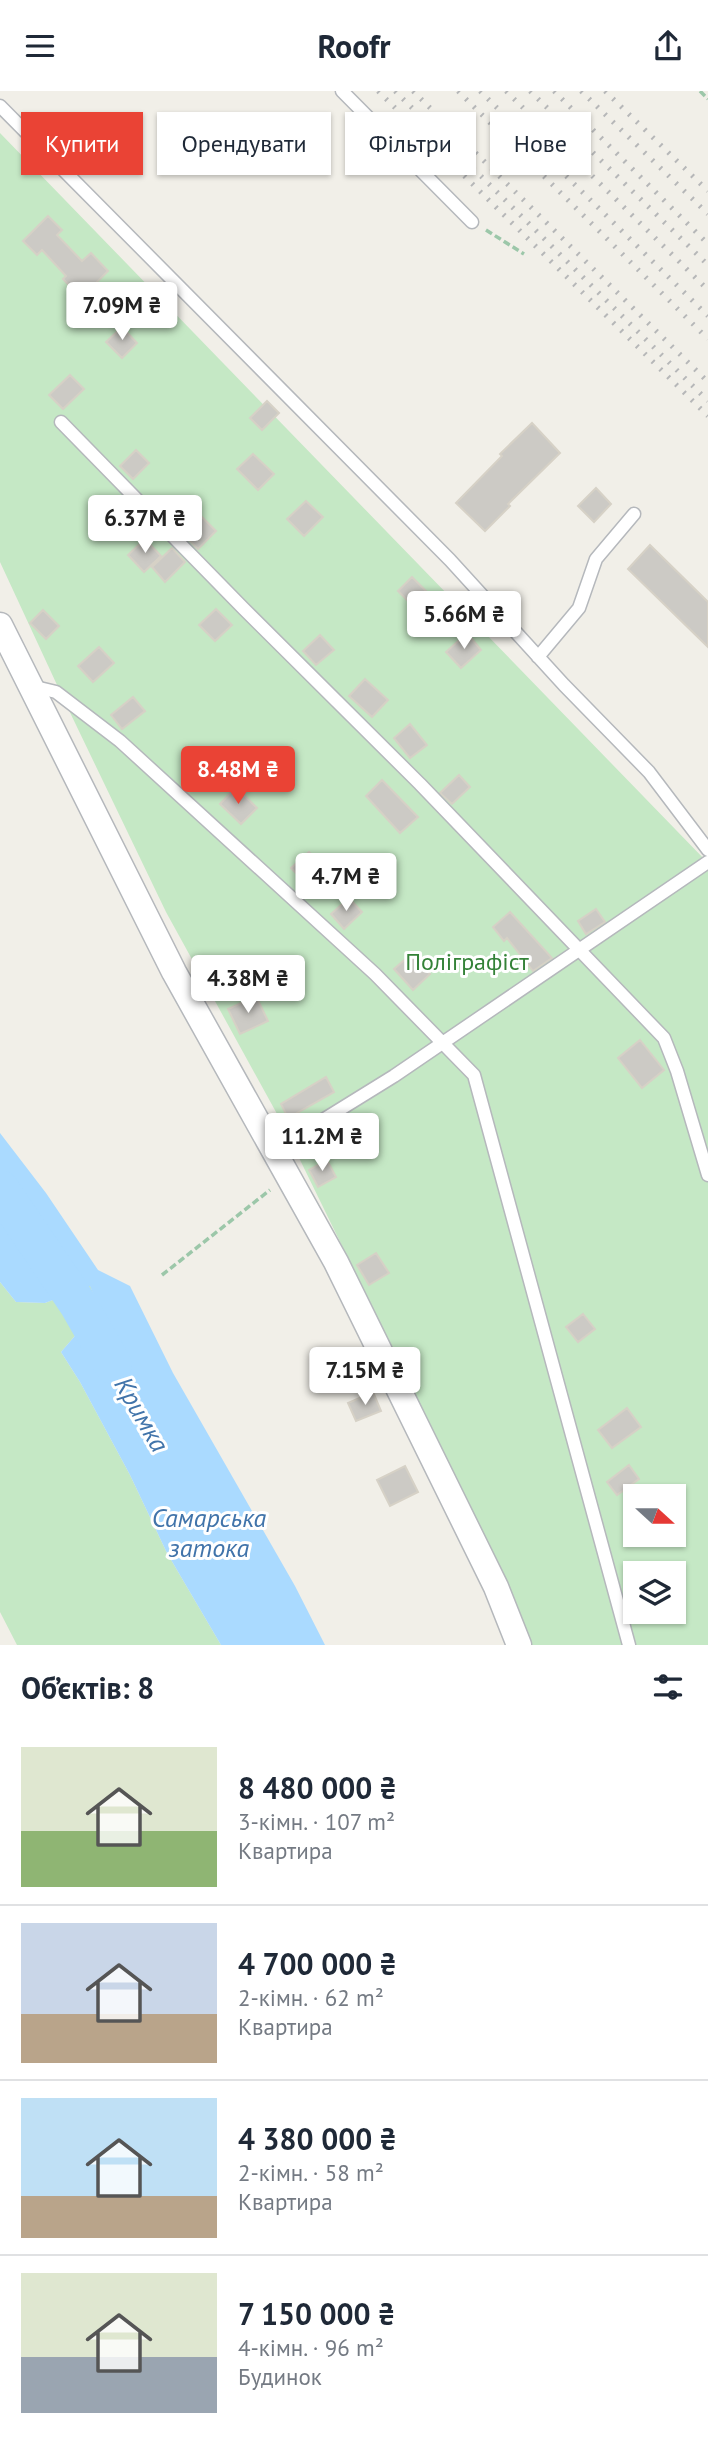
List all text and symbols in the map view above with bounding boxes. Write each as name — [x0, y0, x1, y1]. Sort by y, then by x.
text: Roofr — [317, 25, 391, 67]
icon: menu — [21, 27, 59, 65]
icon: share — [649, 27, 687, 65]
chip: Купити — [21, 112, 143, 175]
chip: Орендувати — [157, 112, 331, 175]
chip: Фільтри — [345, 112, 476, 175]
chip: Нове — [490, 112, 591, 175]
pin: 7.09M ₴ — [57, 282, 187, 342]
text: 7.09M ₴ — [82, 290, 162, 319]
pin: 6.37M ₴ — [80, 496, 210, 555]
text: 6.37M ₴ — [104, 503, 186, 532]
pin: 5.66M ₴ — [399, 591, 529, 651]
text: 5.66M ₴ — [423, 599, 505, 628]
pin: 8.48M ₴ — [173, 747, 303, 806]
text: 8.48M ₴ — [197, 754, 279, 783]
pin: 4.7M ₴ — [289, 853, 403, 913]
text: 4.7M ₴ — [311, 861, 381, 890]
park label: Поліграфіст — [405, 946, 529, 977]
pin: 4.38M ₴ — [183, 955, 313, 1015]
text: 4.38M ₴ — [207, 963, 289, 992]
pin: 11.2M ₴ — [257, 1114, 387, 1173]
text: 11.2M ₴ — [281, 1121, 363, 1150]
pin: 7.15M ₴ — [300, 1347, 430, 1407]
text: 7.15M ₴ — [325, 1355, 405, 1384]
water label: Кримка — [107, 1371, 177, 1458]
north arrow — [623, 1484, 686, 1547]
map controls — [623, 1484, 686, 1624]
water label: Самарська затока — [152, 1501, 267, 1564]
button: layers — [623, 1561, 686, 1624]
text: Об’єктів: 8 — [21, 1668, 154, 1707]
icon: filters — [649, 1668, 687, 1706]
text: 8 480 000 ₴ — [238, 1768, 397, 1807]
icon: home — [77, 1775, 161, 1859]
text: 3-кімн. · 107 m² — [238, 1807, 395, 1836]
text: Квартира — [238, 1836, 333, 1865]
text: 4 700 000 ₴ — [238, 1944, 397, 1983]
icon: home — [77, 1951, 161, 2035]
text: 2-кімн. · 62 m² — [238, 1983, 384, 2012]
text: Квартира — [238, 2012, 333, 2041]
text: 4 380 000 ₴ — [238, 2119, 397, 2158]
icon: home — [77, 2126, 161, 2210]
text: 2-кімн. · 58 m² — [238, 2158, 384, 2187]
text: Квартира — [238, 2187, 333, 2216]
text: 7 150 000 ₴ — [238, 2294, 395, 2333]
icon: home — [77, 2301, 161, 2385]
text: 4-кімн. · 96 m² — [238, 2333, 384, 2362]
text: Будинок — [238, 2362, 322, 2391]

